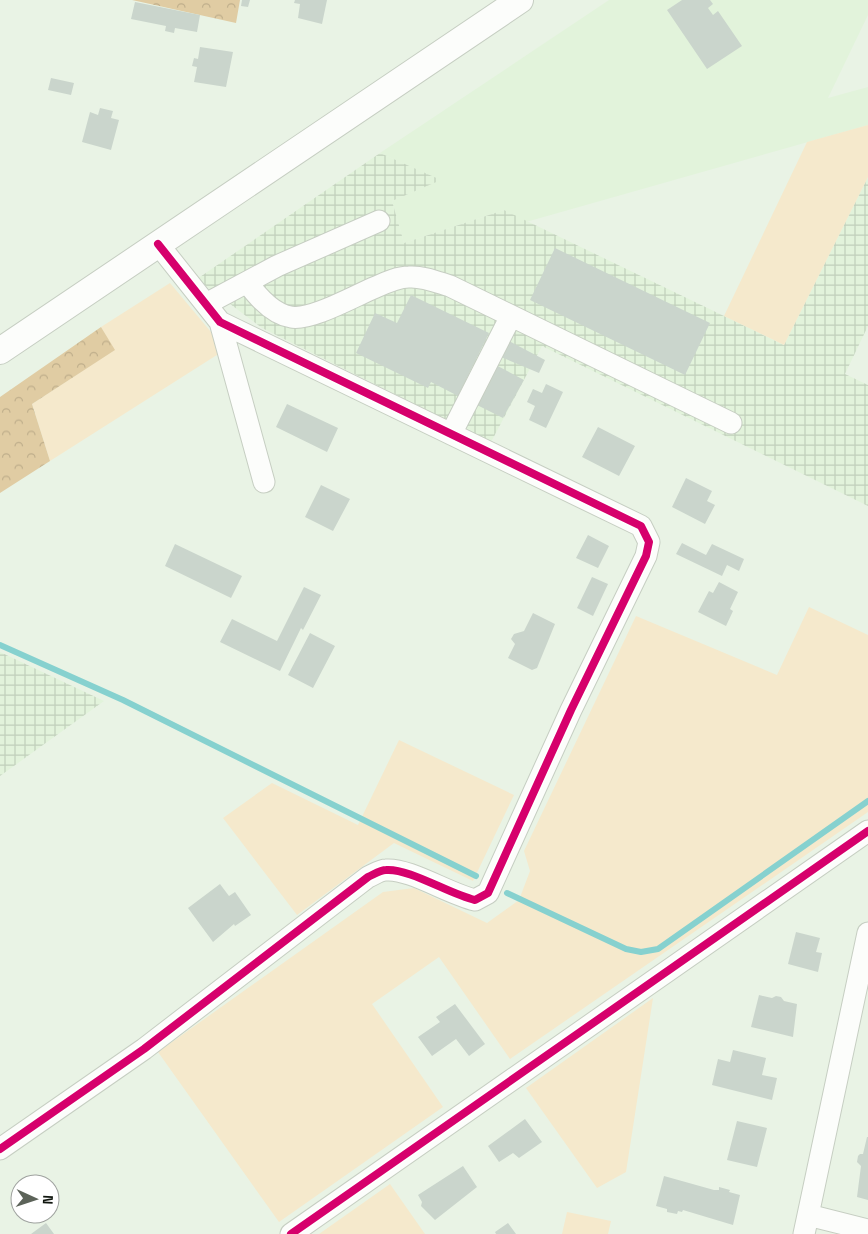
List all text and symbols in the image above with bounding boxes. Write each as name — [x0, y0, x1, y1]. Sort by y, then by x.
north arrow — [10, 1174, 60, 1224]
text: N — [39, 1195, 57, 1205]

